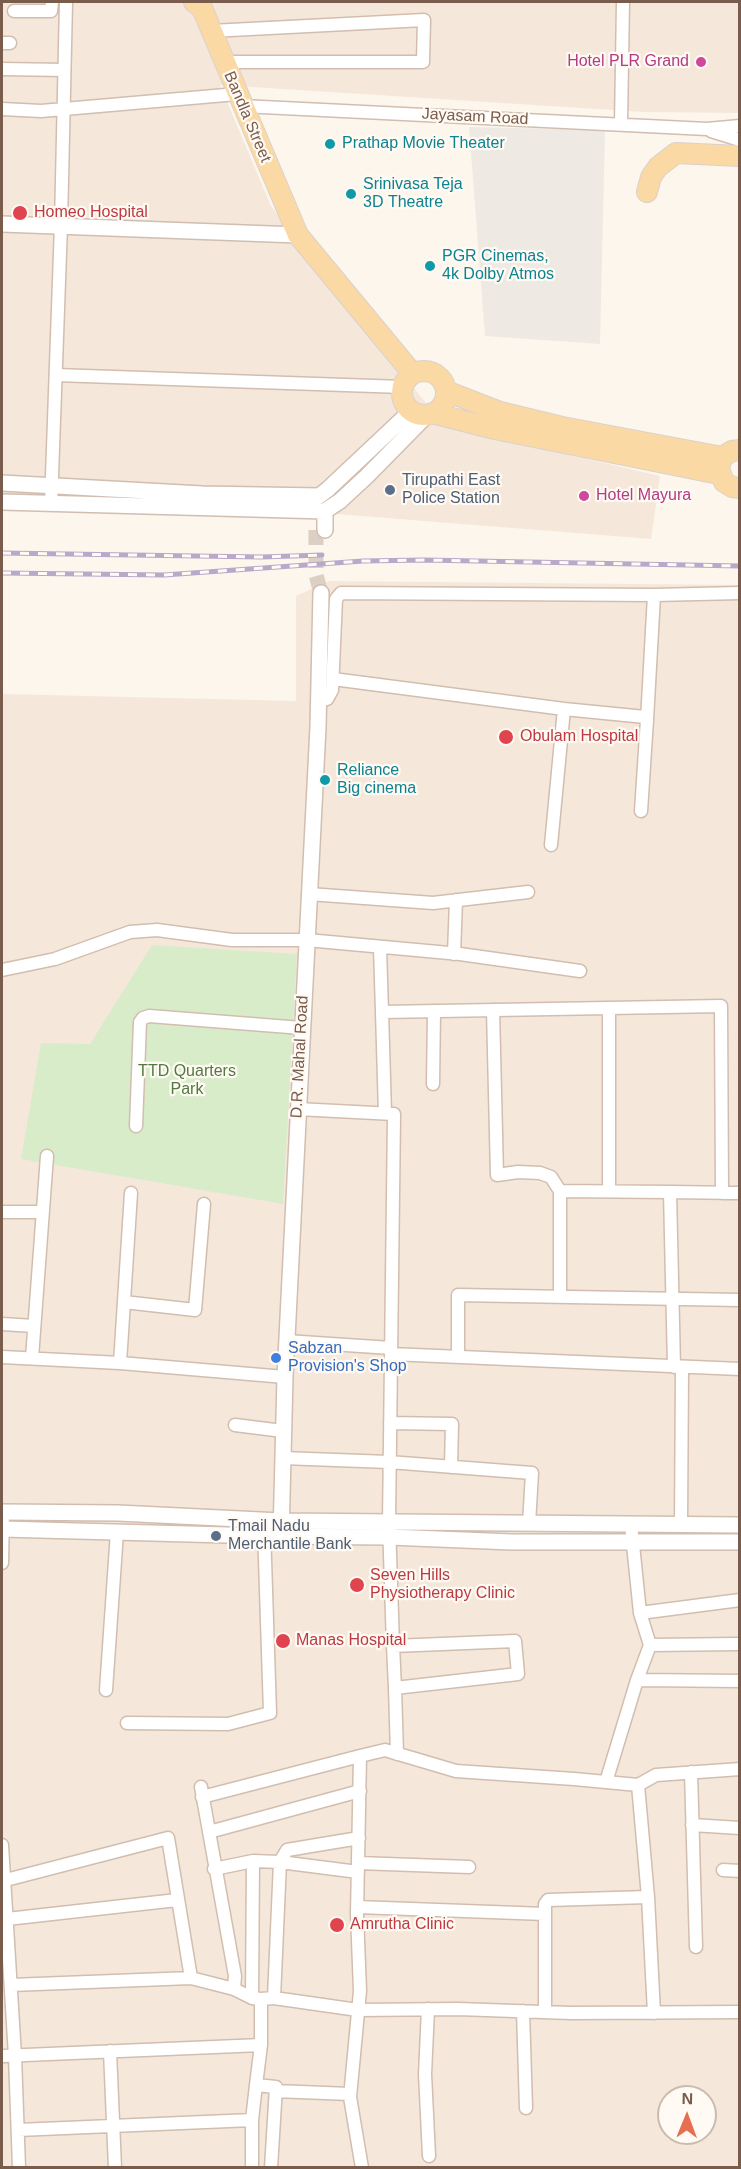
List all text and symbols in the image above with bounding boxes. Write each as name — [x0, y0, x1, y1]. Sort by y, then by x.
place label: Hotel PLR Grand — [567, 52, 689, 72]
marker: Hotel PLR Grand — [694, 55, 708, 69]
street label: Bandla Street — [219, 69, 275, 165]
street label: Jayasam Road — [421, 105, 529, 129]
place label: Prathap Movie Theater — [342, 134, 505, 154]
marker: Prathap Movie Theater — [323, 137, 337, 151]
place label: Srinivasa Teja 3D Theatre — [363, 175, 463, 213]
marker: Srinivasa Teja 3D Theatre — [344, 187, 358, 201]
place label: Homeo Hospital — [34, 203, 148, 223]
marker: Homeo Hospital — [11, 204, 29, 222]
place label: PGR Cinemas, 4k Dolby Atmos — [442, 247, 554, 285]
marker: PGR Cinemas, 4k Dolby Atmos — [423, 259, 437, 273]
place label: Tirupathi East Police Station — [402, 471, 500, 509]
marker: Tirupathi East Police Station — [383, 483, 397, 497]
place label: Hotel Mayura — [596, 486, 691, 506]
marker: Hotel Mayura — [577, 489, 591, 503]
place label: Obulam Hospital — [520, 727, 638, 747]
marker: Obulam Hospital — [497, 728, 515, 746]
place label: Reliance Big cinema — [337, 761, 416, 799]
marker: Reliance Big cinema — [318, 773, 332, 787]
street label: D.R. Mahal Road — [287, 995, 313, 1119]
park label: TTD Quarters Park — [138, 1062, 236, 1100]
place label: Sabzan Provision's Shop — [288, 1339, 407, 1377]
marker: Sabzan Provision's Shop — [269, 1351, 283, 1365]
place label: Tmail Nadu Merchantile Bank — [228, 1517, 352, 1555]
marker: Tmail Nadu Merchantile Bank — [209, 1529, 223, 1543]
place label: Seven Hills Physiotherapy Clinic — [370, 1566, 515, 1604]
marker: Seven Hills Physiotherapy Clinic — [348, 1576, 366, 1594]
place label: Manas Hospital — [296, 1631, 406, 1651]
marker: Manas Hospital — [274, 1632, 292, 1650]
place label: Amrutha Clinic — [350, 1915, 454, 1935]
marker: Amrutha Clinic — [328, 1916, 346, 1934]
north arrow — [657, 2085, 717, 2145]
text: N — [681, 2090, 693, 2107]

